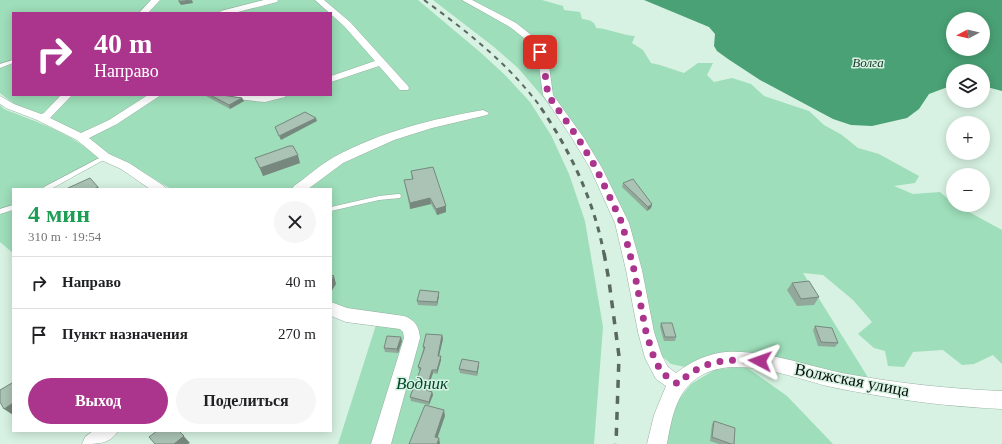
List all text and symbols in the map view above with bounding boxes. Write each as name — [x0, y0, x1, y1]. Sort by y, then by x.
north arrow — [946, 12, 990, 56]
map controls — [946, 12, 990, 212]
icon: right — [28, 28, 80, 80]
text: 40 m — [94, 28, 152, 59]
pin — [523, 35, 557, 69]
icon: arrive — [529, 41, 551, 63]
water label: Волга — [852, 55, 884, 70]
text: Направо — [94, 61, 159, 81]
button: layers — [946, 64, 990, 108]
button: + — [946, 116, 990, 160]
button: − — [946, 168, 990, 212]
text: 4 мин — [28, 201, 90, 227]
button: close — [274, 201, 316, 243]
text: 310 m · 19:54 — [28, 229, 101, 244]
icon: right — [28, 272, 50, 294]
text: Направо — [62, 274, 121, 290]
text: 40 m — [286, 274, 316, 290]
icon: arrive — [28, 324, 50, 346]
text: Пункт назначения — [62, 326, 188, 342]
text: 270 m — [278, 326, 316, 342]
position arrow — [739, 340, 781, 382]
street label: Волжская улица — [793, 360, 912, 401]
park label: Водник — [396, 374, 449, 393]
button: Выход — [28, 378, 168, 424]
button: Поделиться — [176, 378, 316, 424]

